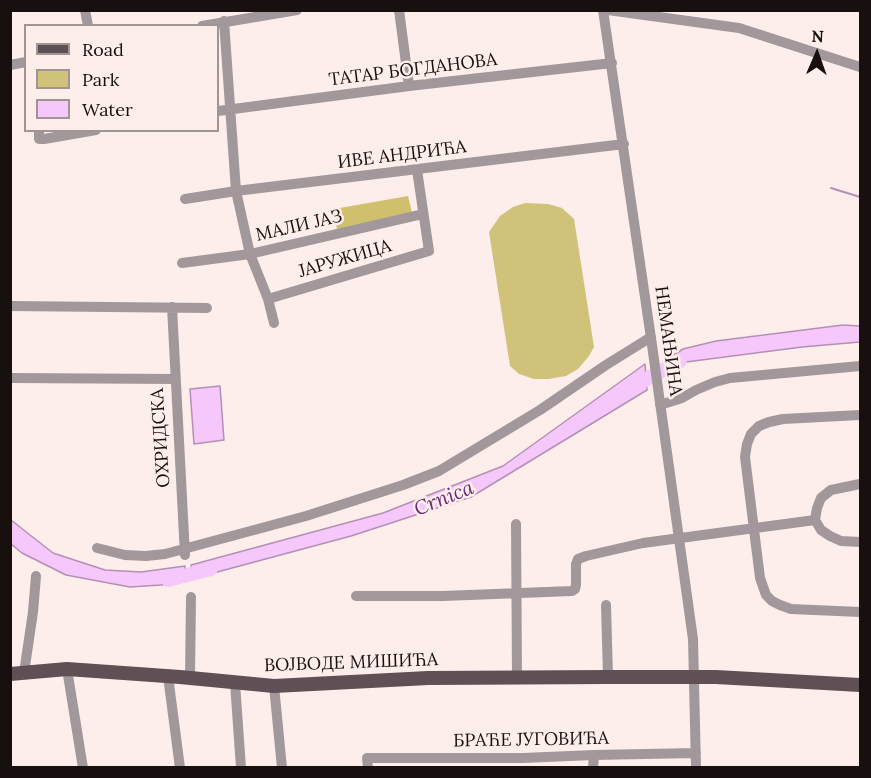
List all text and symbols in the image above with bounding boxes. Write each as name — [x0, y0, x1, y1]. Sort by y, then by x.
legend — [24, 24, 219, 132]
north arrow — [787, 24, 847, 84]
text: N — [811, 26, 824, 46]
text: Road — [82, 38, 124, 61]
street label: ТАТАР БОГДАНОВА — [328, 49, 498, 91]
text: Park — [82, 68, 119, 91]
text: Water — [82, 98, 133, 121]
street label: ИВЕ АНДРИЋА — [336, 136, 468, 174]
street label: МАЛИ ЈАЗ — [254, 206, 344, 246]
street label: ЈАРУЖИЦА — [296, 235, 394, 283]
street label: НЕМАЊИНА — [650, 285, 686, 397]
street label: ОХРИДСКА — [147, 388, 175, 488]
water label: Crnica — [411, 476, 477, 522]
street label: ВОЈВОДЕ МИШИЋА — [264, 649, 438, 677]
street label: БРАЋЕ ЈУГОВИЋА — [453, 728, 609, 752]

